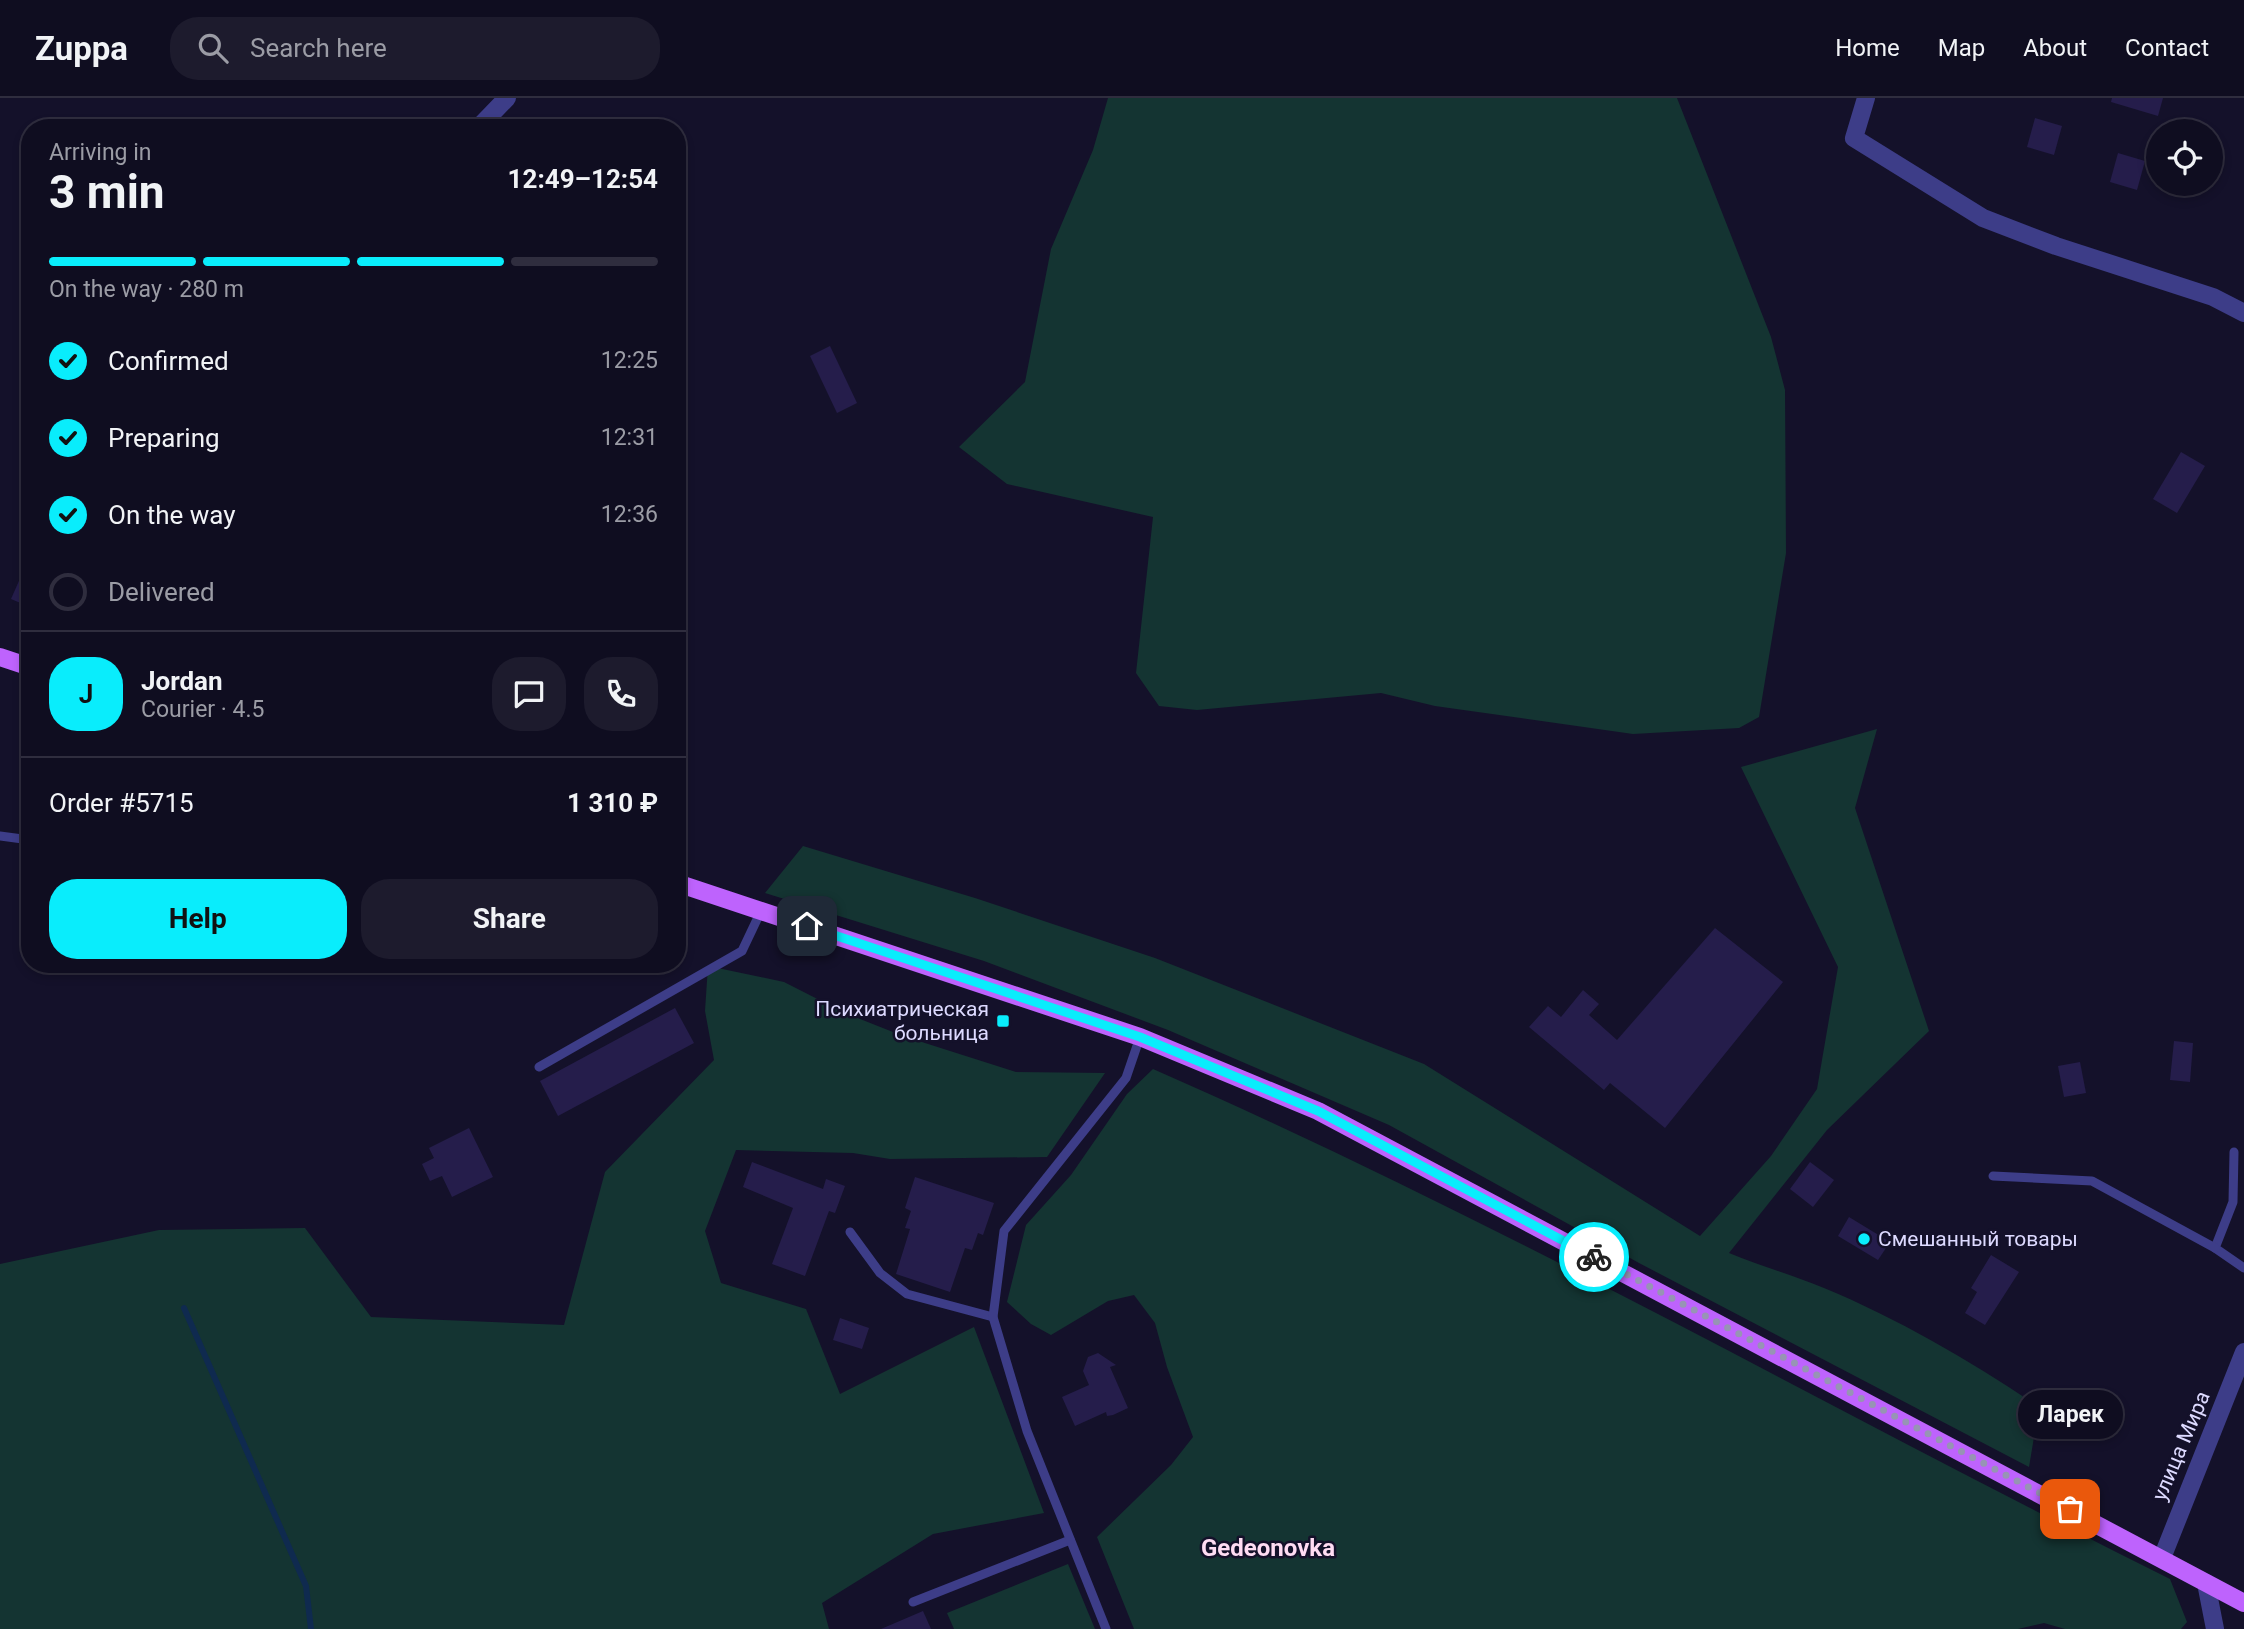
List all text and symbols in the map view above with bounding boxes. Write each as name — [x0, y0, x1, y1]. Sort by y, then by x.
search box — [170, 17, 660, 80]
text: Zuppa — [35, 29, 128, 68]
icon: search — [194, 29, 232, 67]
text: Search here — [250, 33, 387, 63]
text: Home — [1835, 34, 1900, 62]
text: Map — [1938, 34, 1985, 62]
text: About — [2023, 34, 2087, 62]
text: Contact — [2125, 34, 2209, 62]
map controls — [2146, 119, 2223, 196]
button: locate — [2146, 119, 2223, 196]
text: Arriving in — [49, 139, 152, 166]
text: 12:49–12:54 — [508, 164, 658, 194]
text: 3 min — [49, 165, 165, 219]
text: On the way · 280 m — [49, 276, 244, 303]
icon: check — [49, 342, 87, 380]
text: Confirmed — [108, 346, 229, 376]
text: 12:25 — [601, 347, 658, 374]
icon: check — [49, 419, 87, 457]
text: Preparing — [108, 423, 220, 453]
text: 12:31 — [601, 424, 658, 451]
icon: check — [49, 496, 87, 534]
text: On the way — [108, 500, 236, 530]
text: 12:36 — [601, 501, 658, 528]
text: Delivered — [108, 577, 215, 607]
button: chat — [492, 657, 566, 731]
button: phone — [584, 657, 658, 731]
text: Jordan — [141, 666, 223, 696]
text: J — [79, 679, 93, 709]
text: Courier · 4.5 — [141, 696, 264, 723]
text: Order #5715 — [49, 788, 194, 818]
text: 1 310 ₽ — [567, 788, 658, 818]
button: Help — [49, 879, 347, 959]
button: Share — [361, 879, 658, 959]
pin — [777, 896, 837, 956]
icon: home — [788, 907, 826, 945]
place label: Психиатрическая больница — [815, 997, 989, 1045]
marker: Психиатрическая больница — [995, 1013, 1011, 1029]
courier — [1559, 1222, 1629, 1292]
place label: Смешанный товары — [1878, 1227, 2078, 1251]
marker: Смешанный товары — [1856, 1231, 1872, 1247]
icon: bike — [1575, 1238, 1613, 1276]
street label: улица Мира — [2147, 1388, 2215, 1504]
callout: Ларек — [2018, 1390, 2122, 1439]
text: Ларек — [2037, 1401, 2104, 1428]
pin — [2040, 1479, 2100, 1539]
icon: bag — [2051, 1490, 2089, 1528]
district label: Gedeonovka — [1201, 1534, 1335, 1562]

